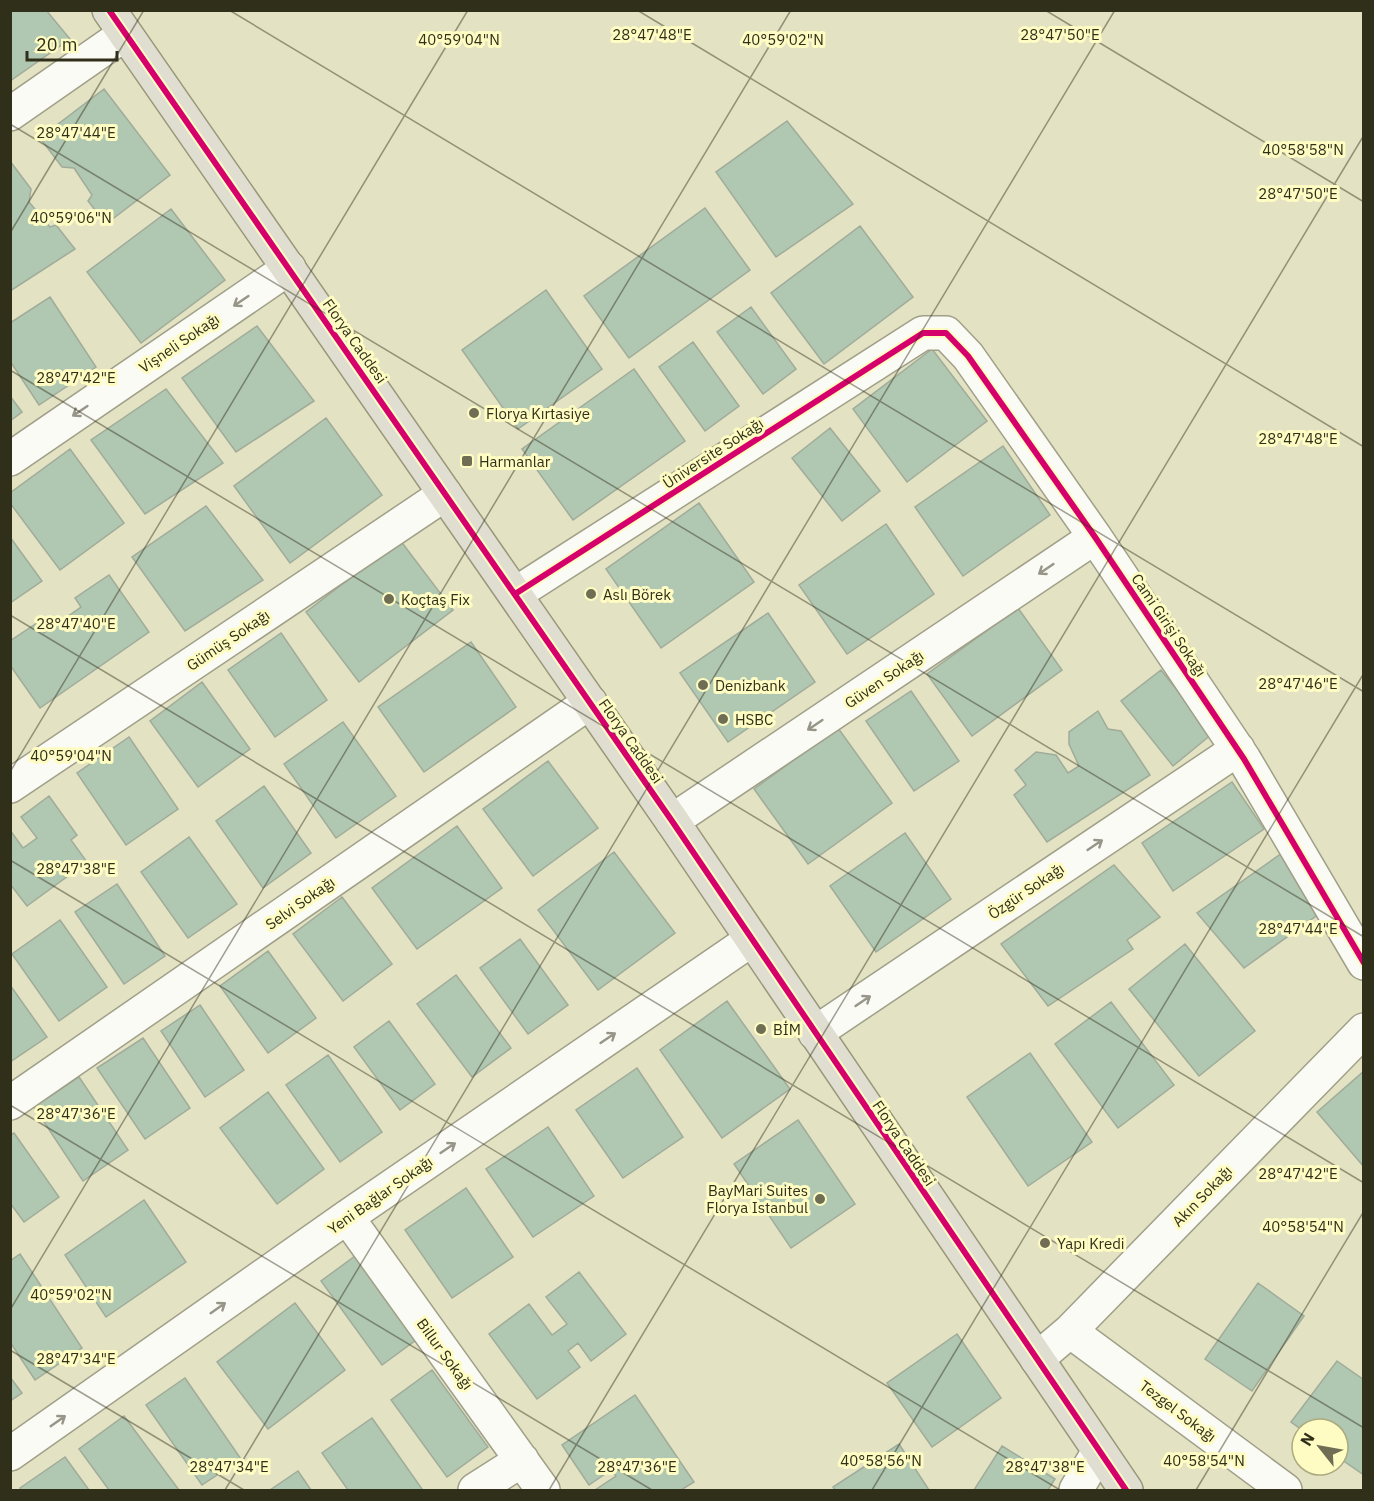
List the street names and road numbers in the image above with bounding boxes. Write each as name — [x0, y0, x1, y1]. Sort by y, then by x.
street label: Florya Caddesi — [319, 295, 391, 387]
street label: Vişneli Sokağı — [135, 309, 223, 377]
street label: Üniversite Sokağı — [659, 413, 767, 493]
street label: Cami Girişi Sokağı — [1127, 570, 1211, 680]
street label: Gümüş Sokağı — [183, 605, 273, 675]
street label: Güven Sokağı — [841, 646, 927, 712]
street label: Florya Caddesi — [595, 695, 667, 787]
street label: Özgür Sokağı — [984, 859, 1068, 923]
street label: Selvi Sokağı — [262, 872, 338, 934]
street label: Florya Caddesi — [868, 1096, 940, 1190]
street label: Yeni Bağlar Sokağı — [324, 1152, 436, 1238]
street label: Akın Sokağı — [1168, 1161, 1236, 1231]
street label: Billur Sokağı — [413, 1314, 477, 1394]
street label: Tezgel Sokağı — [1136, 1376, 1220, 1446]

